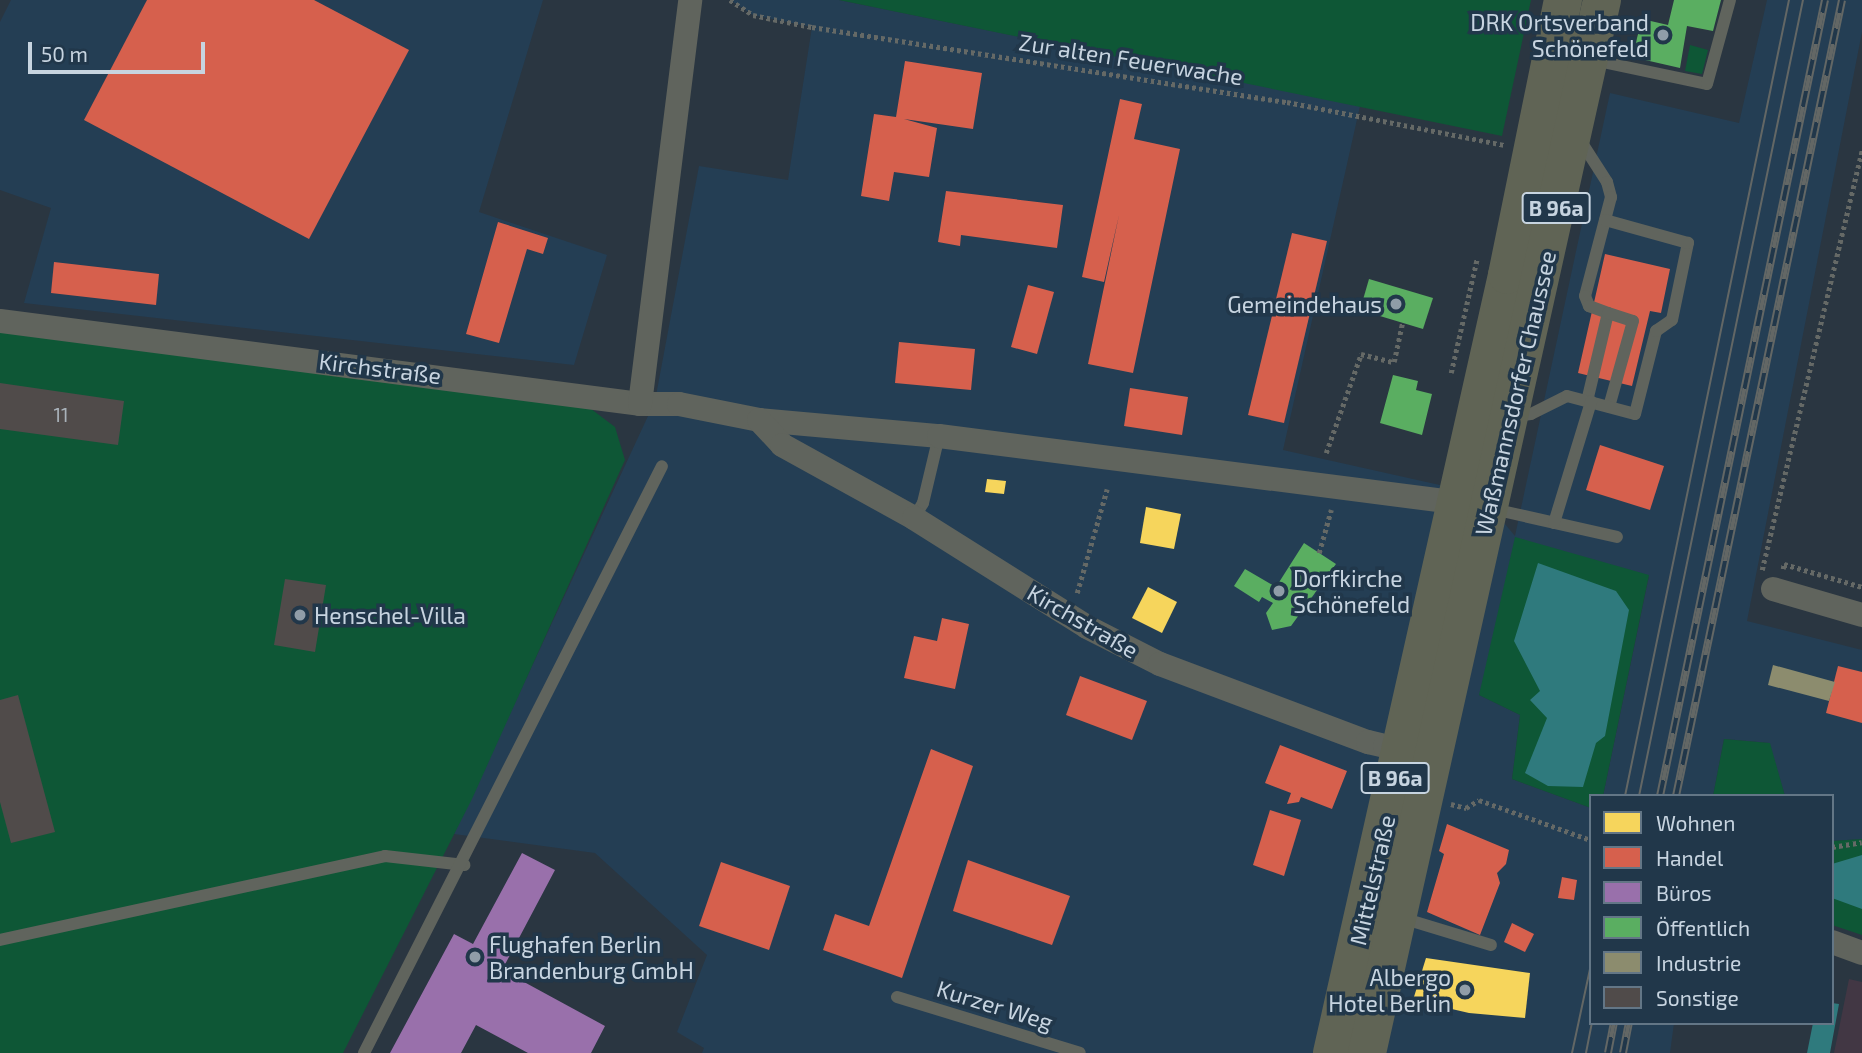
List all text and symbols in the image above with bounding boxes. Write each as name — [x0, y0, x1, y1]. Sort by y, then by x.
place label: DRK Ortsverband Schönefeld — [1470, 8, 1649, 62]
marker: DRK Ortsverband Schönefeld — [1655, 27, 1671, 43]
scale bar — [32, 28, 208, 72]
street label: Zur alten Feuerwache — [1017, 28, 1245, 90]
text: 50 m — [41, 41, 88, 66]
road number: B 96a — [1521, 190, 1591, 226]
street label: Waßmannsdorfer Chaussee — [1469, 248, 1561, 538]
place label: Gemeindehaus — [1227, 290, 1382, 318]
marker: Gemeindehaus — [1388, 296, 1404, 312]
street label: Kirchstraße — [317, 347, 443, 389]
house number: 11 — [53, 404, 69, 426]
place label: Dorfkirche Schönefeld — [1293, 564, 1410, 618]
street label: Kirchstraße — [1023, 578, 1143, 664]
marker: Dorfkirche Schönefeld — [1271, 583, 1287, 599]
place label: Henschel-Villa — [314, 601, 466, 629]
marker: Henschel-Villa — [292, 607, 308, 623]
road number: B 96a — [1360, 760, 1430, 796]
legend — [1589, 794, 1834, 1025]
text: Wohnen — [1656, 810, 1735, 835]
street label: Mittelstraße — [1344, 812, 1400, 948]
text: Handel — [1656, 845, 1723, 870]
text: Büros — [1656, 880, 1712, 905]
text: Öffentlich — [1656, 915, 1750, 940]
place label: Flughafen Berlin Brandenburg GmbH — [489, 930, 694, 984]
marker: Flughafen Berlin Brandenburg GmbH — [467, 949, 483, 965]
text: Industrie — [1656, 950, 1741, 975]
place label: Albergo Hotel Berlin — [1328, 963, 1451, 1017]
street label: Kurzer Weg — [933, 974, 1057, 1036]
marker: Albergo Hotel Berlin — [1457, 982, 1473, 998]
text: Sonstige — [1656, 985, 1739, 1010]

